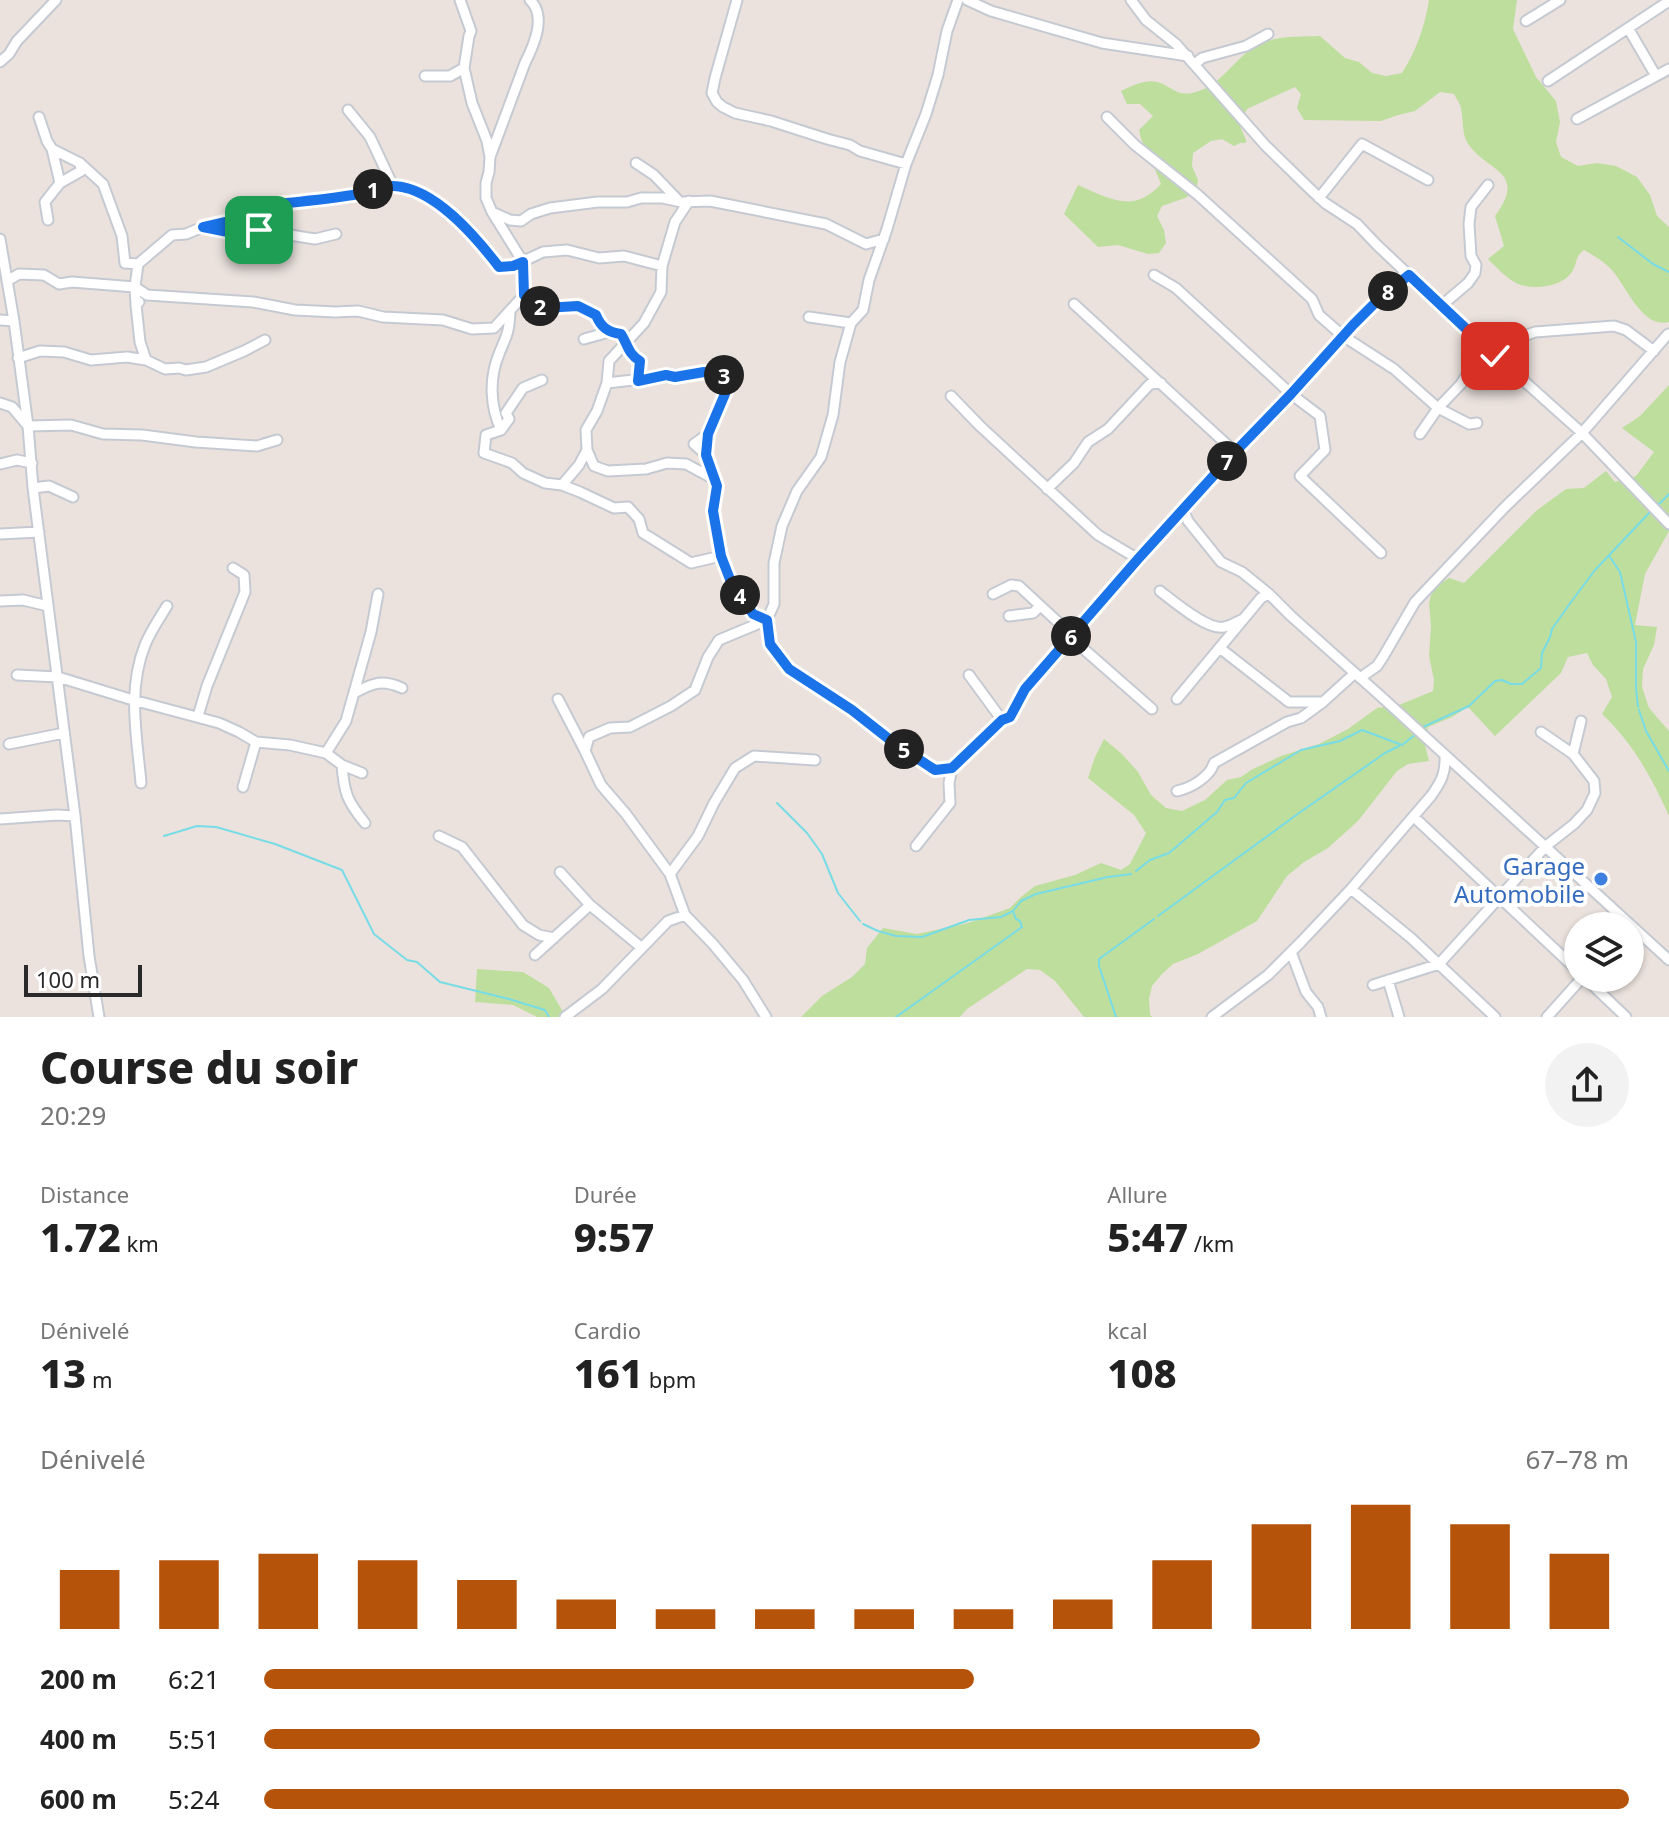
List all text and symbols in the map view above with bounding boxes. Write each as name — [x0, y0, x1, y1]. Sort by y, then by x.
pin: 1 — [353, 169, 393, 209]
text: 1 — [367, 174, 379, 204]
pin — [225, 196, 293, 264]
icon: arrive — [237, 208, 281, 252]
pin: 8 — [1368, 271, 1408, 311]
text: 8 — [1382, 276, 1394, 306]
pin: 2 — [520, 286, 560, 326]
text: 2 — [534, 291, 546, 321]
pin — [1461, 322, 1529, 390]
icon: check — [1473, 334, 1517, 378]
pin: 3 — [704, 355, 744, 395]
text: 3 — [718, 360, 730, 390]
pin: 7 — [1207, 441, 1247, 481]
text: 7 — [1221, 446, 1233, 476]
pin: 4 — [720, 575, 760, 615]
text: 4 — [734, 580, 746, 610]
pin: 6 — [1051, 616, 1091, 656]
text: 6 — [1065, 621, 1077, 651]
pin: 5 — [884, 729, 924, 769]
text: 5 — [898, 734, 910, 764]
place label: Garage Automobile — [1454, 849, 1585, 910]
marker: Garage Automobile — [1592, 870, 1610, 888]
map controls — [1564, 912, 1644, 992]
button: layers — [1564, 912, 1644, 992]
scale bar — [24, 961, 142, 997]
text: 100 m — [36, 964, 100, 994]
text: Course du soir — [40, 1037, 358, 1097]
button: share — [1545, 1043, 1629, 1127]
text: 20:29 — [40, 1097, 106, 1133]
text: Distance — [40, 1179, 129, 1209]
text: Durée — [574, 1179, 637, 1209]
text: Allure — [1107, 1179, 1167, 1209]
text: 1.72 — [40, 1209, 121, 1264]
text: 9:57 — [574, 1209, 654, 1264]
text: 5:47 — [1107, 1209, 1188, 1264]
text: km — [121, 1228, 159, 1258]
text: /km — [1188, 1228, 1234, 1258]
text: Dénivelé — [40, 1315, 129, 1345]
text: Cardio — [574, 1315, 641, 1345]
text: kcal — [1107, 1315, 1148, 1345]
text: 13 — [40, 1345, 86, 1400]
text: 161 — [574, 1345, 643, 1400]
text: 108 — [1107, 1345, 1177, 1400]
text: m — [86, 1364, 113, 1394]
text: bpm — [643, 1364, 696, 1394]
text: Dénivelé — [40, 1441, 146, 1477]
text: 67–78 m — [1525, 1441, 1629, 1477]
text: 200 m — [40, 1661, 117, 1697]
text: 6:21 — [168, 1661, 220, 1697]
text: 400 m — [40, 1721, 117, 1757]
text: 5:51 — [168, 1721, 220, 1757]
text: 600 m — [40, 1781, 117, 1817]
text: 5:24 — [168, 1781, 220, 1817]

